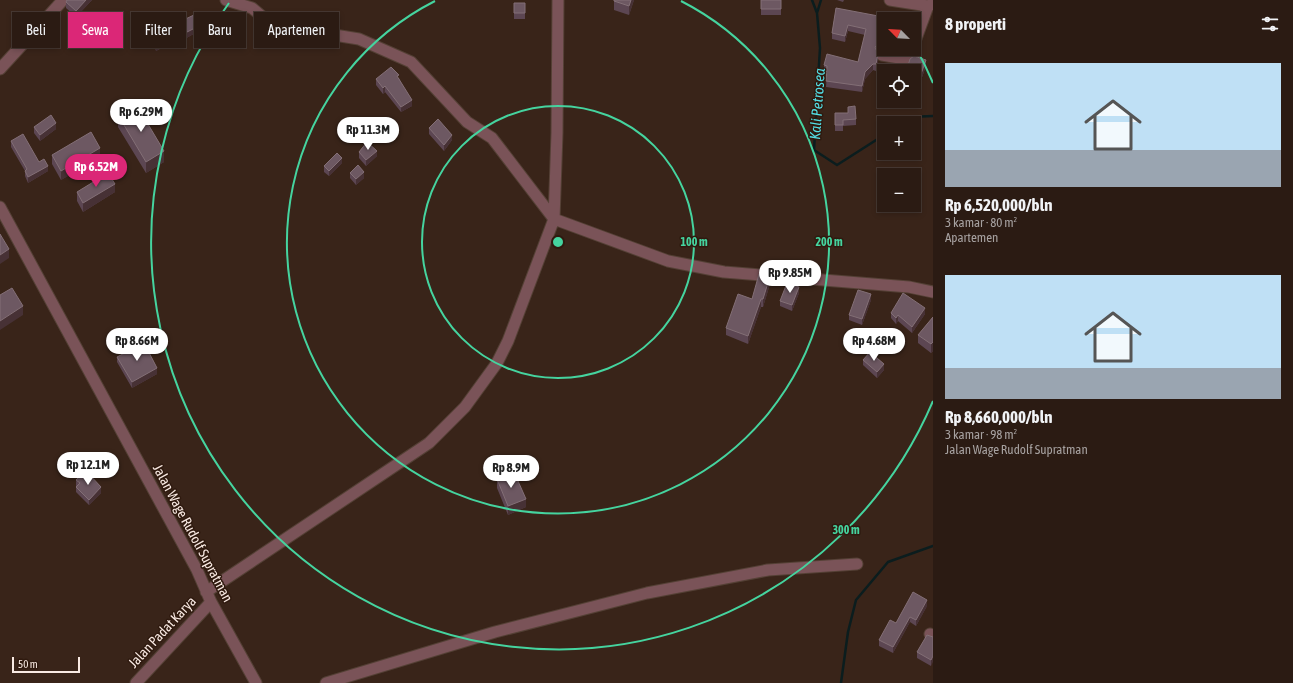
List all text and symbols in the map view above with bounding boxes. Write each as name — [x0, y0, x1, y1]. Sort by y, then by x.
chip: Beli — [12, 12, 60, 48]
chip: Sewa — [68, 12, 123, 48]
chip: Filter — [131, 12, 186, 48]
chip: Baru — [194, 12, 246, 48]
chip: Apartemen — [254, 12, 339, 48]
north arrow — [877, 12, 921, 56]
map controls — [877, 12, 921, 212]
icon: filters — [1259, 13, 1281, 35]
text: 8 properti — [945, 14, 1006, 34]
button: locate — [877, 64, 921, 108]
water label: Kali Petrosea — [806, 68, 828, 140]
icon: home — [1077, 89, 1149, 161]
pin: Rp 6.29M — [100, 99, 182, 133]
text: Rp 6.29M — [119, 104, 163, 119]
button: + — [877, 116, 921, 160]
pin: Rp 11.3M — [327, 117, 409, 151]
text: Rp 11.3M — [346, 122, 390, 137]
pin: Rp 6.52M — [55, 154, 137, 188]
text: Rp 6.52M — [74, 159, 118, 174]
button: − — [877, 168, 921, 212]
text: Rp 6,520,000/bln — [945, 195, 1052, 215]
text: 3 kamar · 80 m² — [945, 215, 1017, 230]
text: Apartemen — [945, 230, 998, 245]
centre of rings — [551, 235, 565, 249]
text: 100 m — [680, 235, 708, 249]
text: 200 m — [815, 235, 843, 249]
pin: Rp 9.85M — [749, 260, 831, 294]
text: Rp 9.85M — [768, 265, 812, 280]
icon: home — [1077, 301, 1149, 373]
pin: Rp 8.66M — [96, 328, 178, 362]
pin: Rp 4.68M — [833, 328, 915, 362]
text: Rp 8.66M — [115, 333, 159, 348]
text: Rp 4.68M — [852, 333, 896, 348]
text: Rp 8,660,000/bln — [945, 407, 1052, 427]
text: 3 kamar · 98 m² — [945, 427, 1017, 442]
text: Jalan Wage Rudolf Supratman — [945, 442, 1088, 457]
pin: Rp 12.1M — [47, 452, 129, 486]
pin: Rp 8.9M — [474, 455, 548, 489]
text: Rp 12.1M — [66, 457, 110, 472]
text: Rp 8.9M — [492, 460, 530, 475]
street label: Jalan Wage Rudolf Supratman — [150, 461, 236, 605]
text: 300 m — [832, 523, 860, 537]
street label: Jalan Padat Karya — [125, 593, 199, 671]
scale bar — [12, 655, 80, 674]
text: 50 m — [18, 658, 38, 670]

